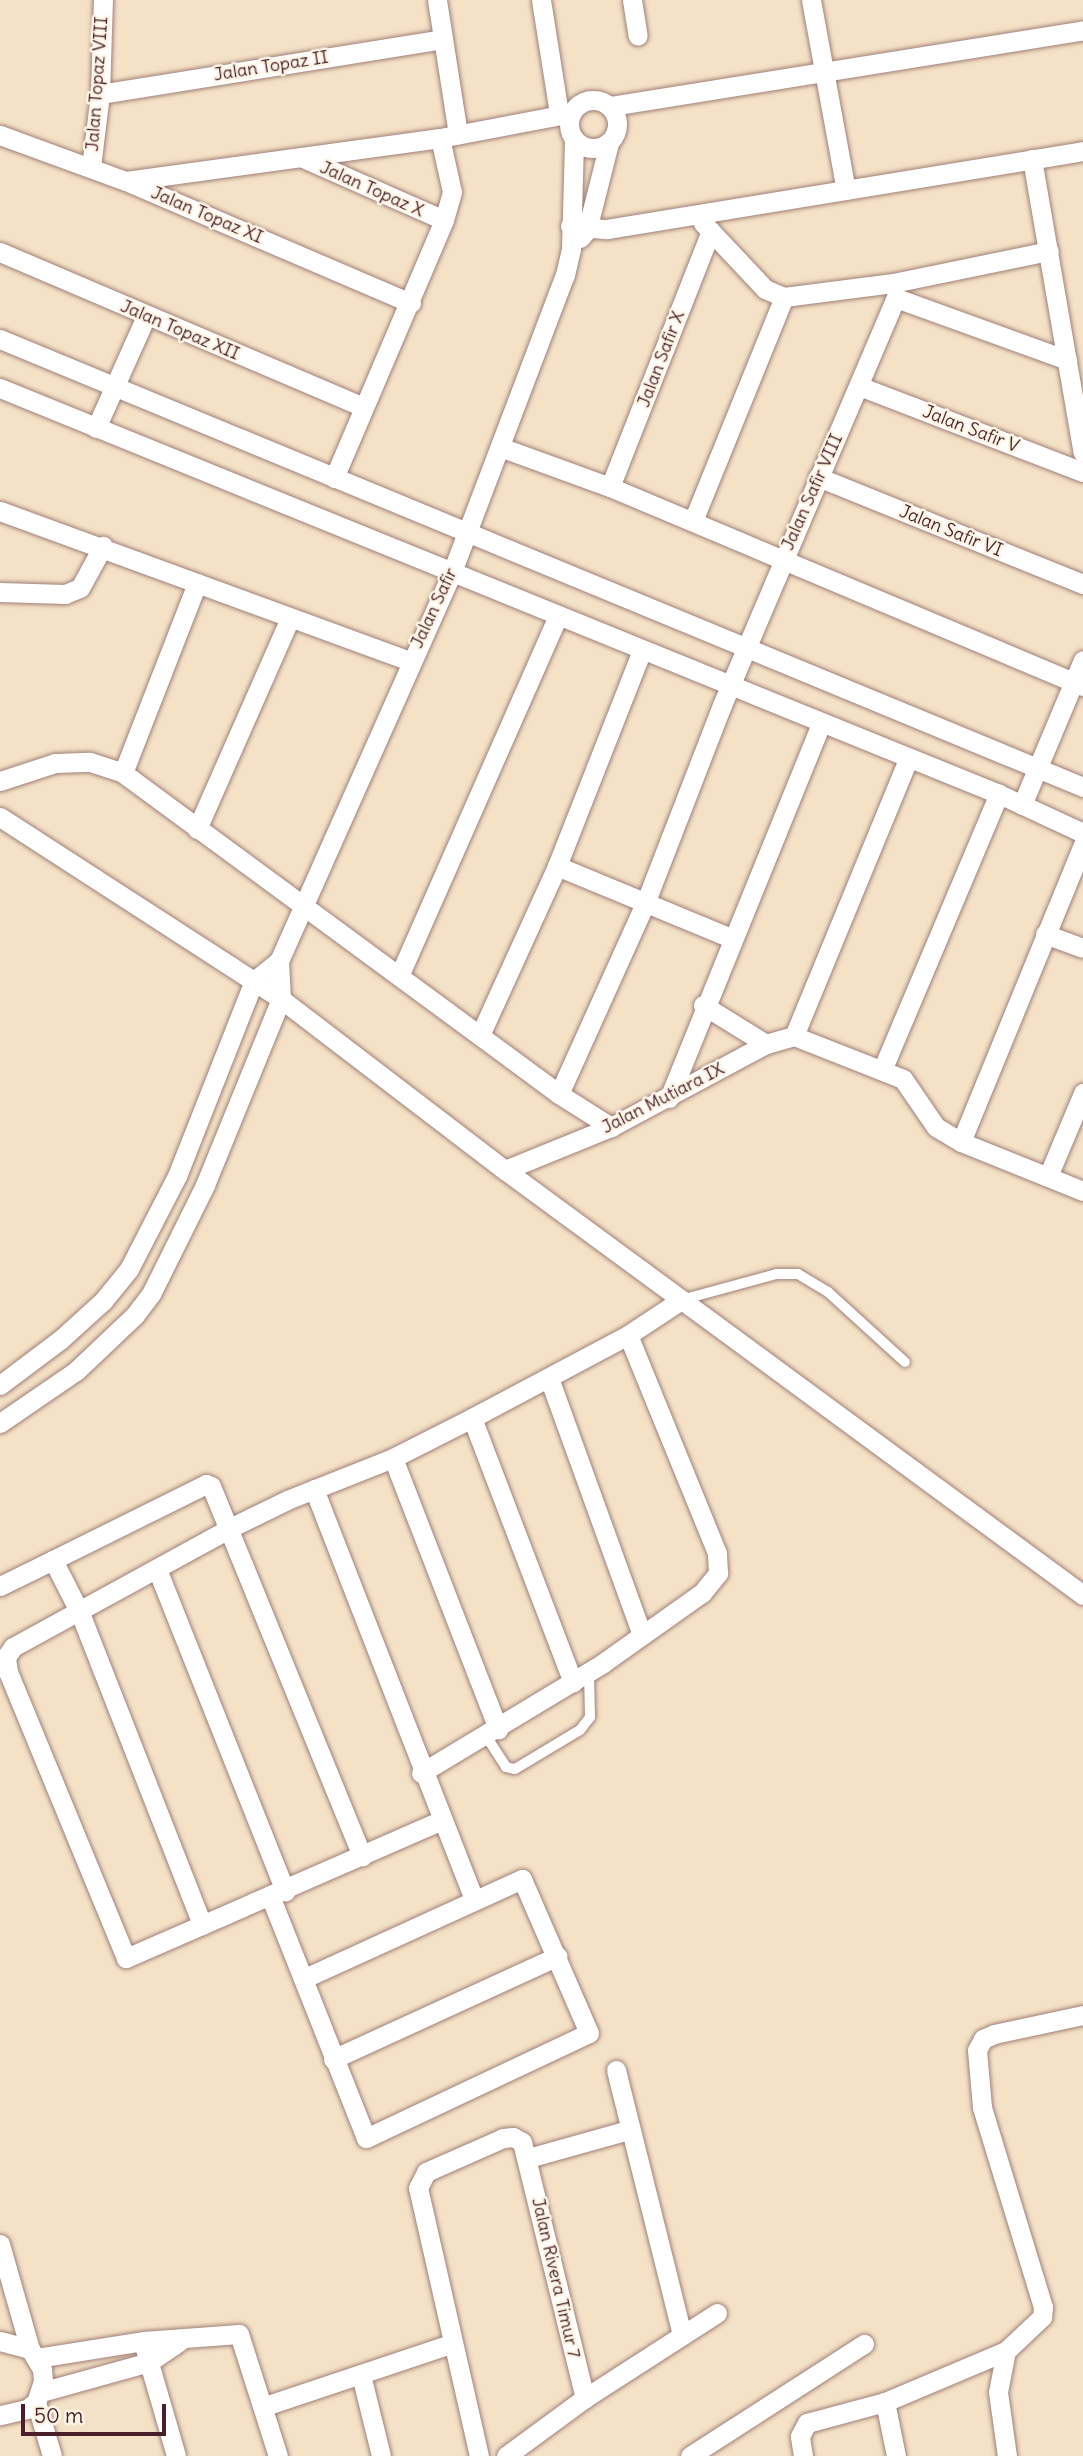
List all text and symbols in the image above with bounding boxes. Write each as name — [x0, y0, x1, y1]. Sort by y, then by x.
street label: Jalan Topaz VIII — [82, 16, 112, 152]
street label: Jalan Topaz II — [212, 46, 330, 86]
street label: Jalan Topaz X — [317, 156, 427, 222]
street label: Jalan Topaz XI — [148, 182, 266, 248]
street label: Jalan Topaz XII — [117, 295, 243, 365]
street label: Jalan Safir X — [633, 308, 689, 410]
street label: Jalan Safir V — [920, 401, 1022, 457]
street label: Jalan Safir VIII — [777, 430, 847, 554]
street label: Jalan Safir VI — [896, 501, 1006, 561]
street label: Jalan Safir — [406, 564, 462, 652]
street label: Jalan Mutiara IX — [598, 1058, 728, 1138]
street label: Jalan Rivera Timur 7 — [527, 2196, 585, 2360]
scale bar — [24, 2390, 170, 2434]
text: 50 m — [34, 2402, 83, 2429]

